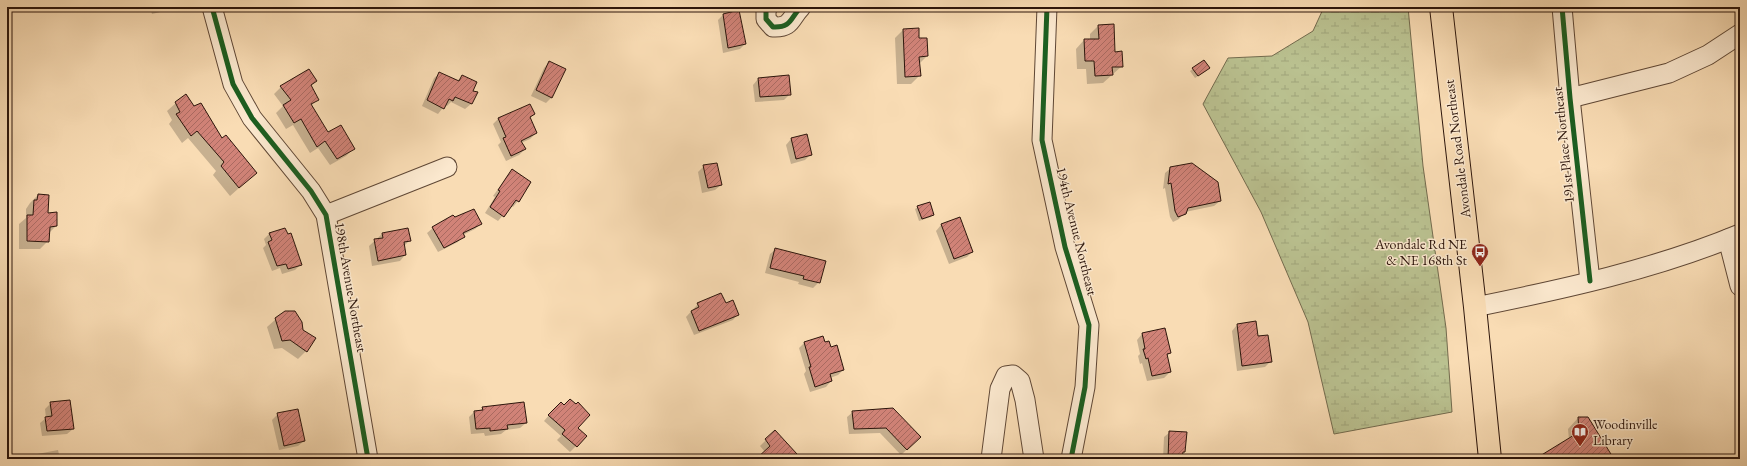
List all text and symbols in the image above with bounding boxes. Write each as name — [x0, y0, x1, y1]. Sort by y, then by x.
street label: Avondale Road Northeast — [1439, 78, 1475, 220]
street label: 191st Place Northeast — [1548, 86, 1578, 204]
street label: 194th Avenue Northeast — [1052, 165, 1102, 298]
street label: 198th Avenue Northeast — [331, 221, 371, 354]
place label: Avondale Rd NE & NE 168th St — [1374, 235, 1468, 269]
bus stop icon: Avondale Rd NE & NE 168th St — [1470, 242, 1490, 267]
place label: Woodinville Library — [1593, 415, 1658, 449]
library icon: Woodinville Library — [1570, 422, 1590, 447]

